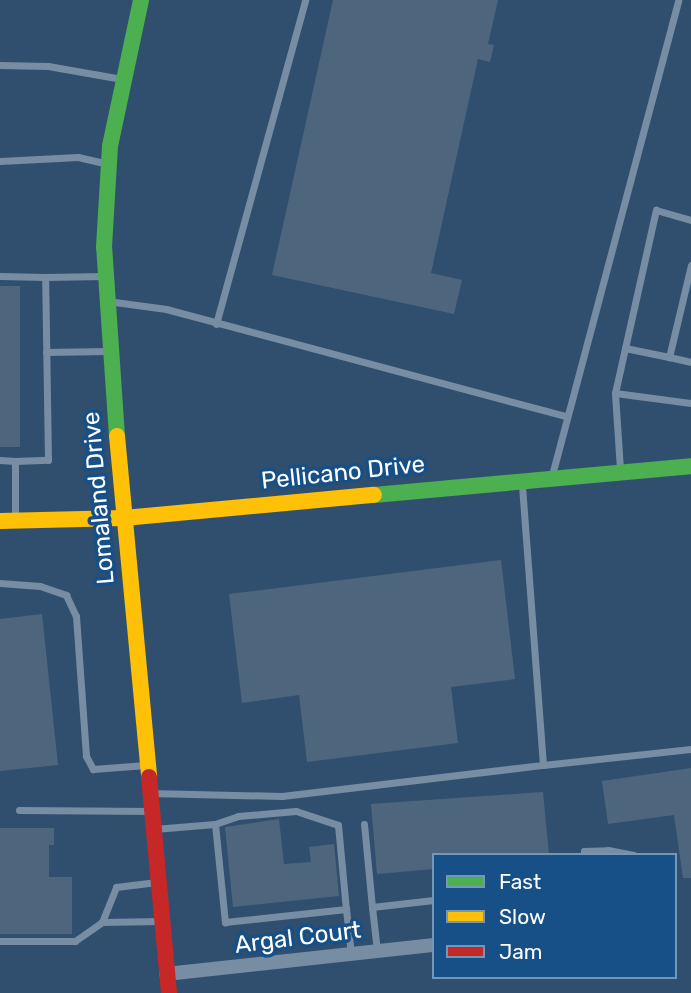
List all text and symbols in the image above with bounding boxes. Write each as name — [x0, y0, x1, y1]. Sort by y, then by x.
street label: Lomaland Drive — [77, 410, 121, 586]
street label: Pellicano Drive — [260, 450, 426, 496]
legend — [432, 853, 677, 979]
text: Fast — [499, 869, 541, 894]
text: Slow — [499, 904, 546, 929]
street label: Argal Court — [233, 916, 363, 960]
text: Jam — [499, 939, 543, 964]

